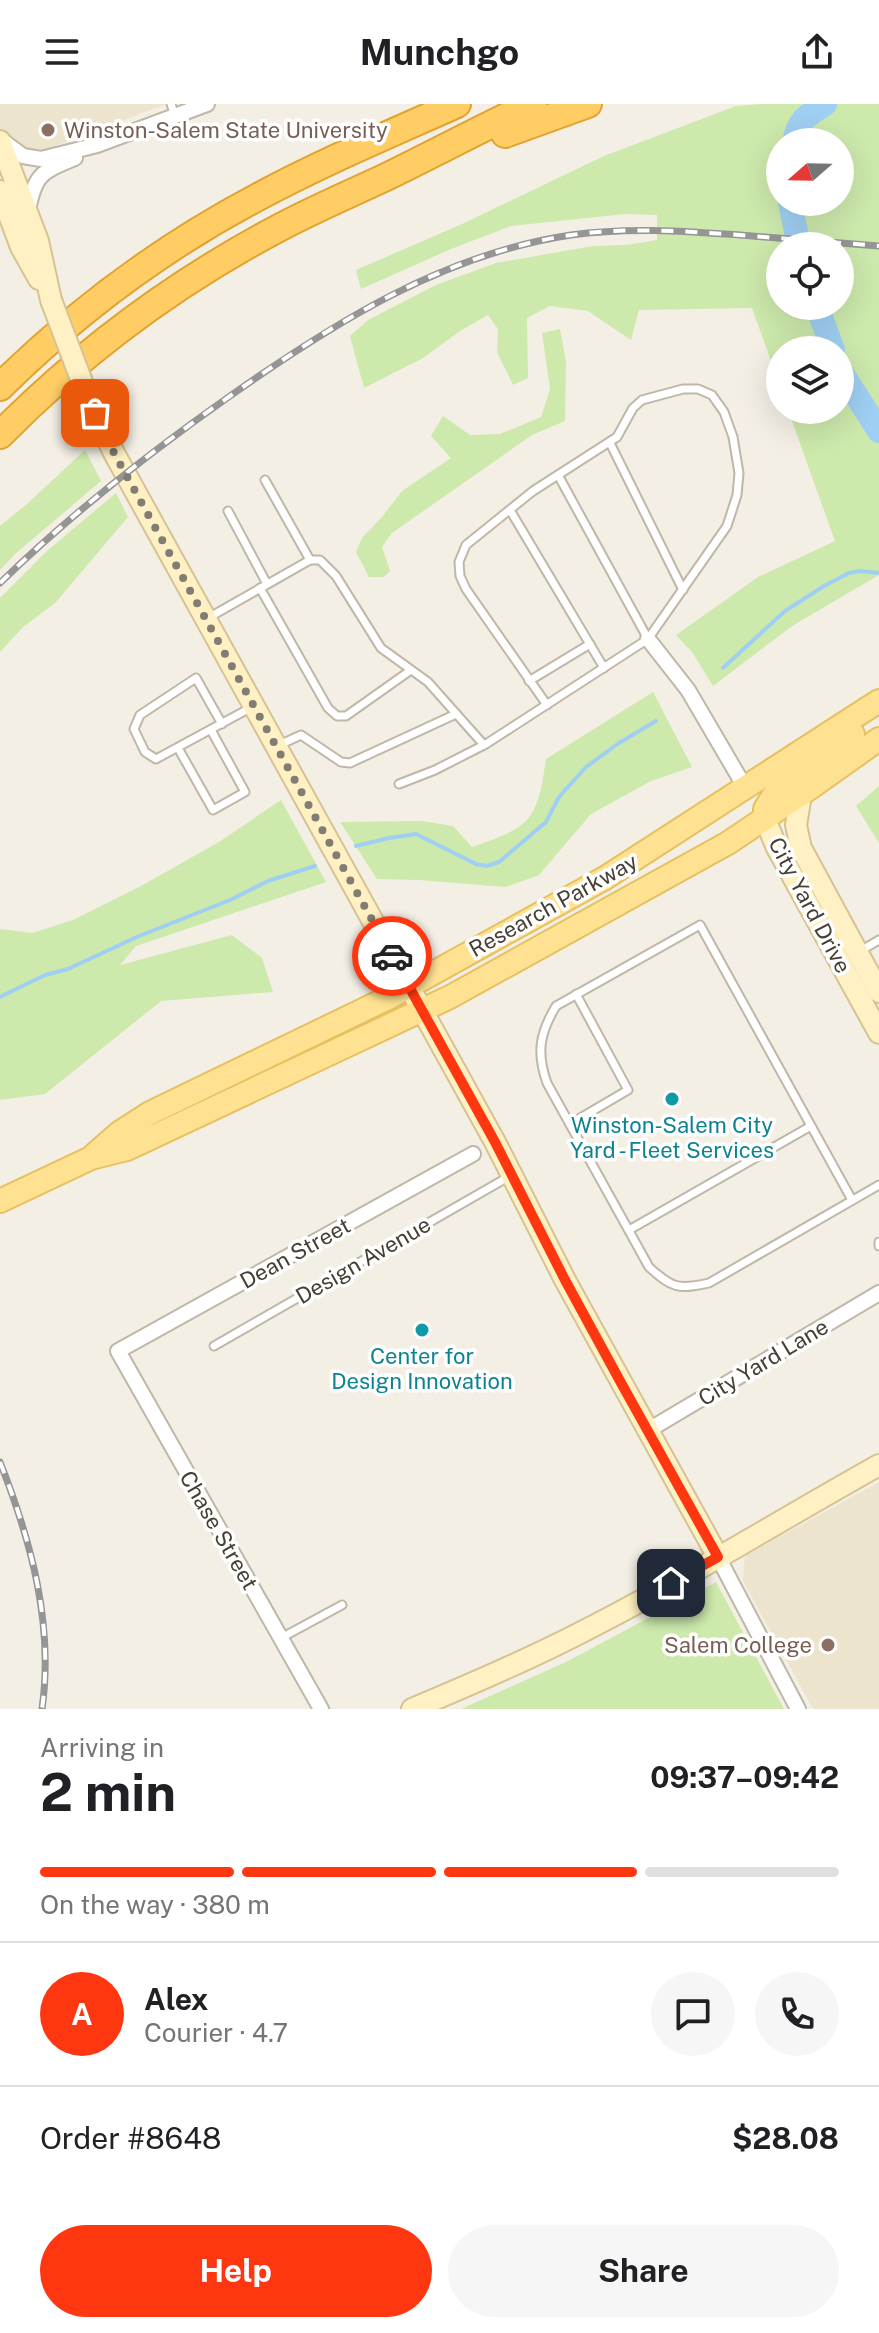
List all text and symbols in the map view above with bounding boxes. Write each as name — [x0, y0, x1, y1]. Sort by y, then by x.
icon: menu — [40, 30, 84, 74]
icon: share — [795, 30, 839, 74]
text: Munchgo — [360, 31, 519, 73]
place label: Winston-Salem State University — [64, 117, 388, 143]
marker: Winston-Salem State University — [39, 121, 57, 139]
north arrow — [766, 128, 854, 216]
map controls — [766, 128, 854, 424]
button: locate — [766, 232, 854, 320]
button: layers — [766, 336, 854, 424]
pin — [61, 379, 129, 447]
icon: bag — [73, 391, 117, 435]
street label: City Yard Drive — [763, 833, 857, 977]
street label: Research Parkway — [464, 848, 642, 962]
courier — [352, 916, 432, 996]
icon: car — [370, 934, 414, 978]
marker: Winston-Salem City Yard - Fleet Services — [663, 1090, 681, 1108]
place label: Winston-Salem City Yard - Fleet Services — [570, 1112, 774, 1163]
street label: Design Avenue — [291, 1211, 435, 1309]
street label: Dean Street — [235, 1212, 355, 1294]
street label: City Yard Lane — [693, 1313, 833, 1411]
marker: Center for Design Innovation — [413, 1321, 431, 1339]
place label: Center for Design Innovation — [331, 1343, 513, 1394]
street label: Chase Street — [175, 1466, 263, 1594]
pin — [637, 1549, 705, 1617]
icon: home — [649, 1561, 693, 1605]
place label: Salem College — [664, 1632, 812, 1658]
marker: Salem College — [819, 1636, 837, 1654]
text: Arriving in — [40, 1732, 164, 1763]
text: 09:37–09:42 — [650, 1759, 839, 1795]
text: 2 min — [40, 1762, 176, 1823]
text: On the way · 380 m — [40, 1889, 270, 1920]
button: chat — [651, 1972, 735, 2056]
button: phone — [755, 1972, 839, 2056]
text: Alex — [144, 1981, 208, 2017]
text: A — [71, 1996, 93, 2032]
text: Courier · 4.7 — [144, 2017, 288, 2048]
text: Order #8648 — [40, 2120, 221, 2156]
text: $28.08 — [732, 2120, 839, 2156]
button: Help — [40, 2225, 432, 2317]
button: Share — [448, 2225, 839, 2317]

